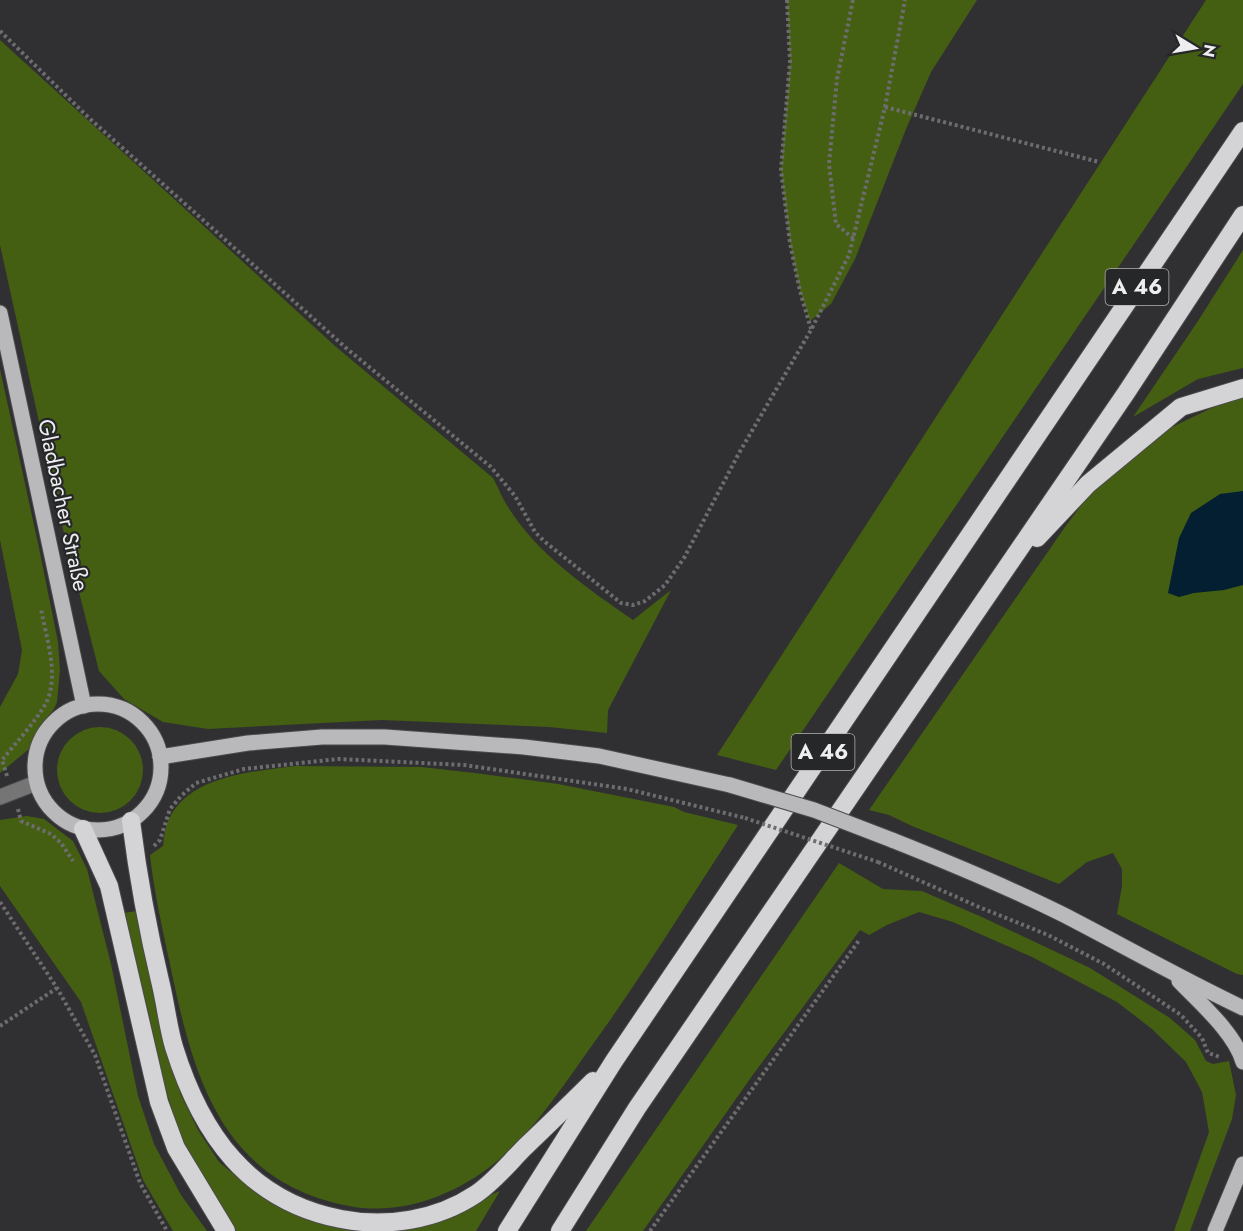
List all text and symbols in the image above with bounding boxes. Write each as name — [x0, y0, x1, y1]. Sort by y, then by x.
north arrow — [1165, 18, 1225, 78]
text: N — [1197, 42, 1222, 59]
road number: A 46 — [1106, 269, 1168, 305]
street label: Gladbacher Straße — [30, 416, 98, 594]
road number: A 46 — [792, 734, 854, 770]

